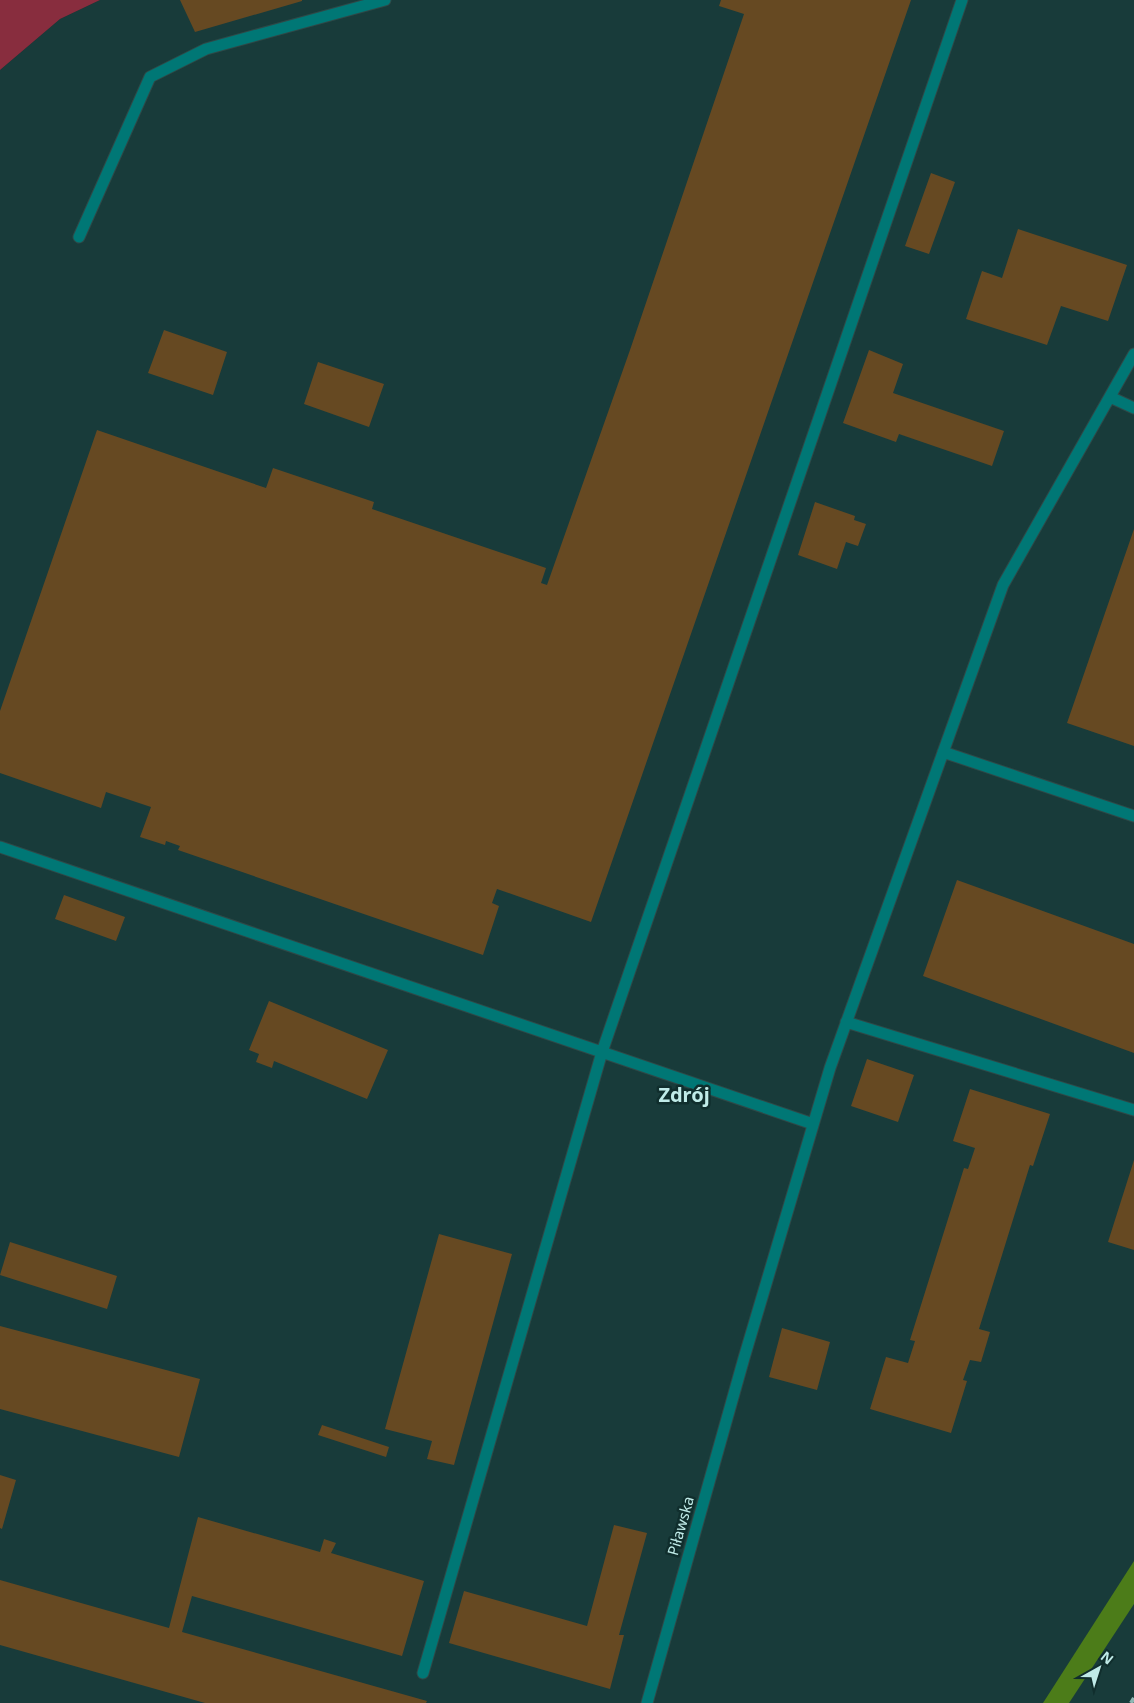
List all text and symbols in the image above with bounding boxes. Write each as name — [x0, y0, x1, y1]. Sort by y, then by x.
district label: Zdrój — [658, 1081, 710, 1108]
street label: Piławska — [662, 1494, 698, 1558]
north arrow — [1074, 1643, 1124, 1693]
text: N — [1097, 1647, 1118, 1668]

